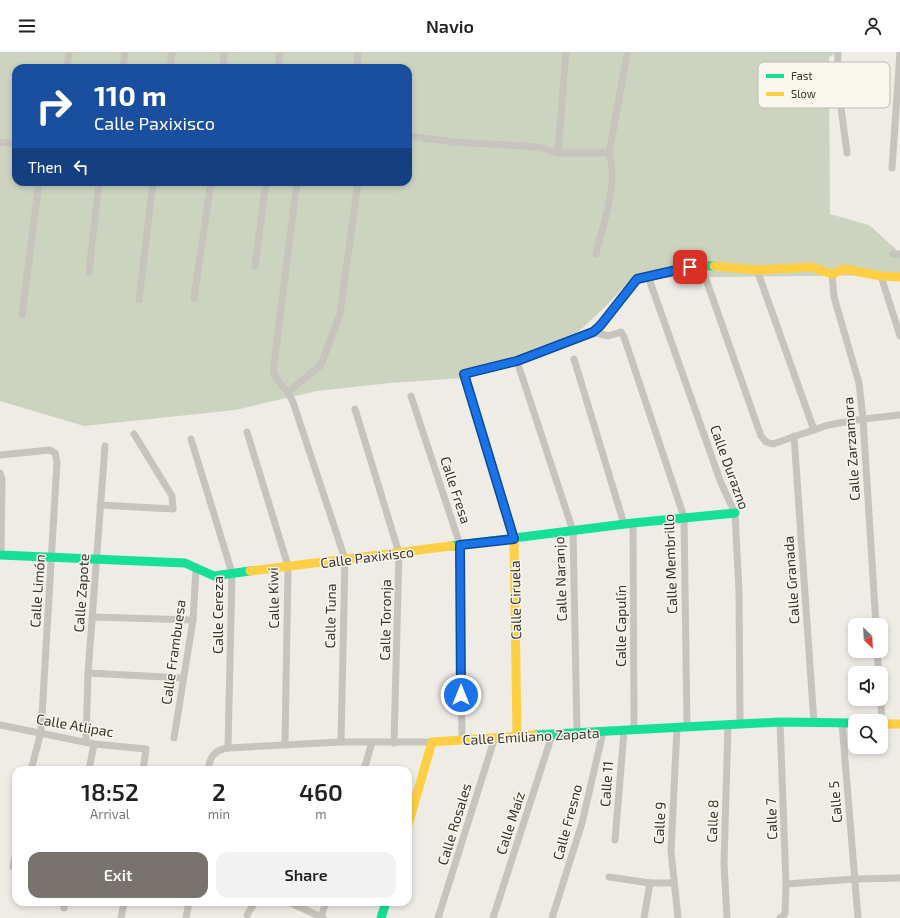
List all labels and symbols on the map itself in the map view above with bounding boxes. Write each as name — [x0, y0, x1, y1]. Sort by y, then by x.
legend — [758, 62, 890, 108]
text: Fast — [791, 69, 813, 82]
text: Slow — [791, 87, 816, 100]
pin — [673, 250, 707, 284]
street label: Calle Zarzamora — [839, 396, 863, 502]
street label: Calle Durazno — [707, 423, 753, 511]
street label: Calle Fresa — [437, 454, 475, 526]
street label: Calle Membrillo — [660, 514, 680, 614]
street label: Calle Granada — [779, 535, 803, 625]
street label: Calle Naranjo — [550, 536, 570, 622]
street label: Calle Paxixisco — [319, 543, 415, 571]
street label: Calle Zapote — [70, 553, 92, 633]
street label: Calle Limón — [26, 554, 48, 628]
street label: Calle Ciruela — [506, 560, 524, 640]
street label: Calle Kiwi — [264, 567, 282, 629]
street label: Calle Cereza — [209, 576, 226, 654]
street label: Calle Toronja — [376, 579, 394, 661]
street label: Calle Tuna — [321, 583, 339, 649]
street label: Calle Capulín — [612, 585, 629, 667]
street label: Calle Frambuesa — [157, 598, 189, 706]
north arrow — [848, 618, 888, 658]
position arrow — [440, 674, 482, 716]
street label: Calle Atlipac — [35, 710, 115, 740]
street label: Calle Emiliano Zapata — [462, 724, 600, 748]
street label: Calle 11 — [596, 761, 616, 807]
street label: Calle 5 — [825, 780, 845, 824]
street label: Calle Rosales — [433, 781, 475, 867]
street label: Calle Fresno — [549, 782, 585, 862]
street label: Calle Maíz — [492, 789, 528, 857]
street label: Calle 7 — [762, 798, 780, 840]
street label: Calle 8 — [703, 799, 721, 843]
street label: Calle 9 — [649, 801, 669, 845]

